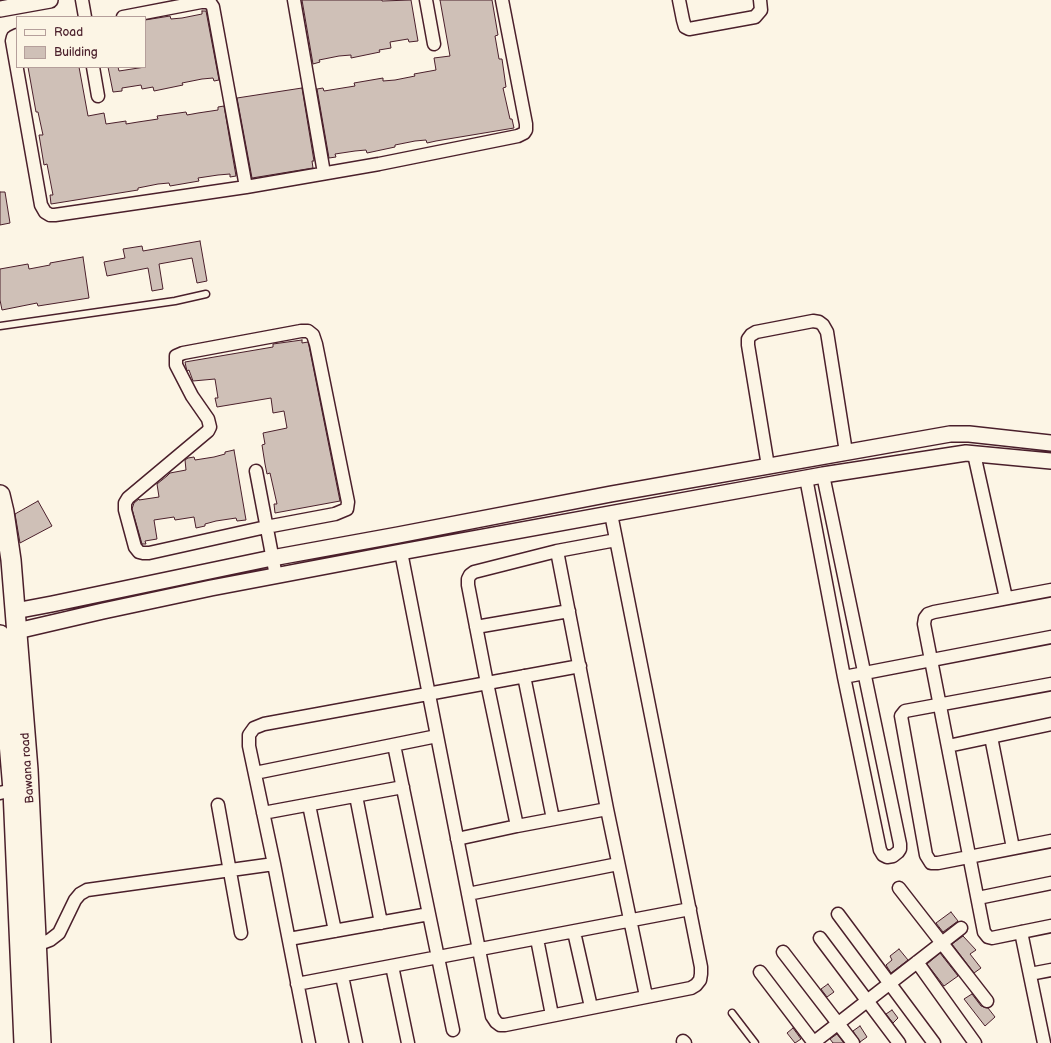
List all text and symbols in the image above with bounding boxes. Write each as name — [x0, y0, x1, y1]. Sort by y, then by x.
legend — [16, 16, 146, 68]
text: Road — [54, 25, 83, 40]
text: Building — [54, 45, 98, 60]
street label: Bawana road — [18, 732, 38, 804]

